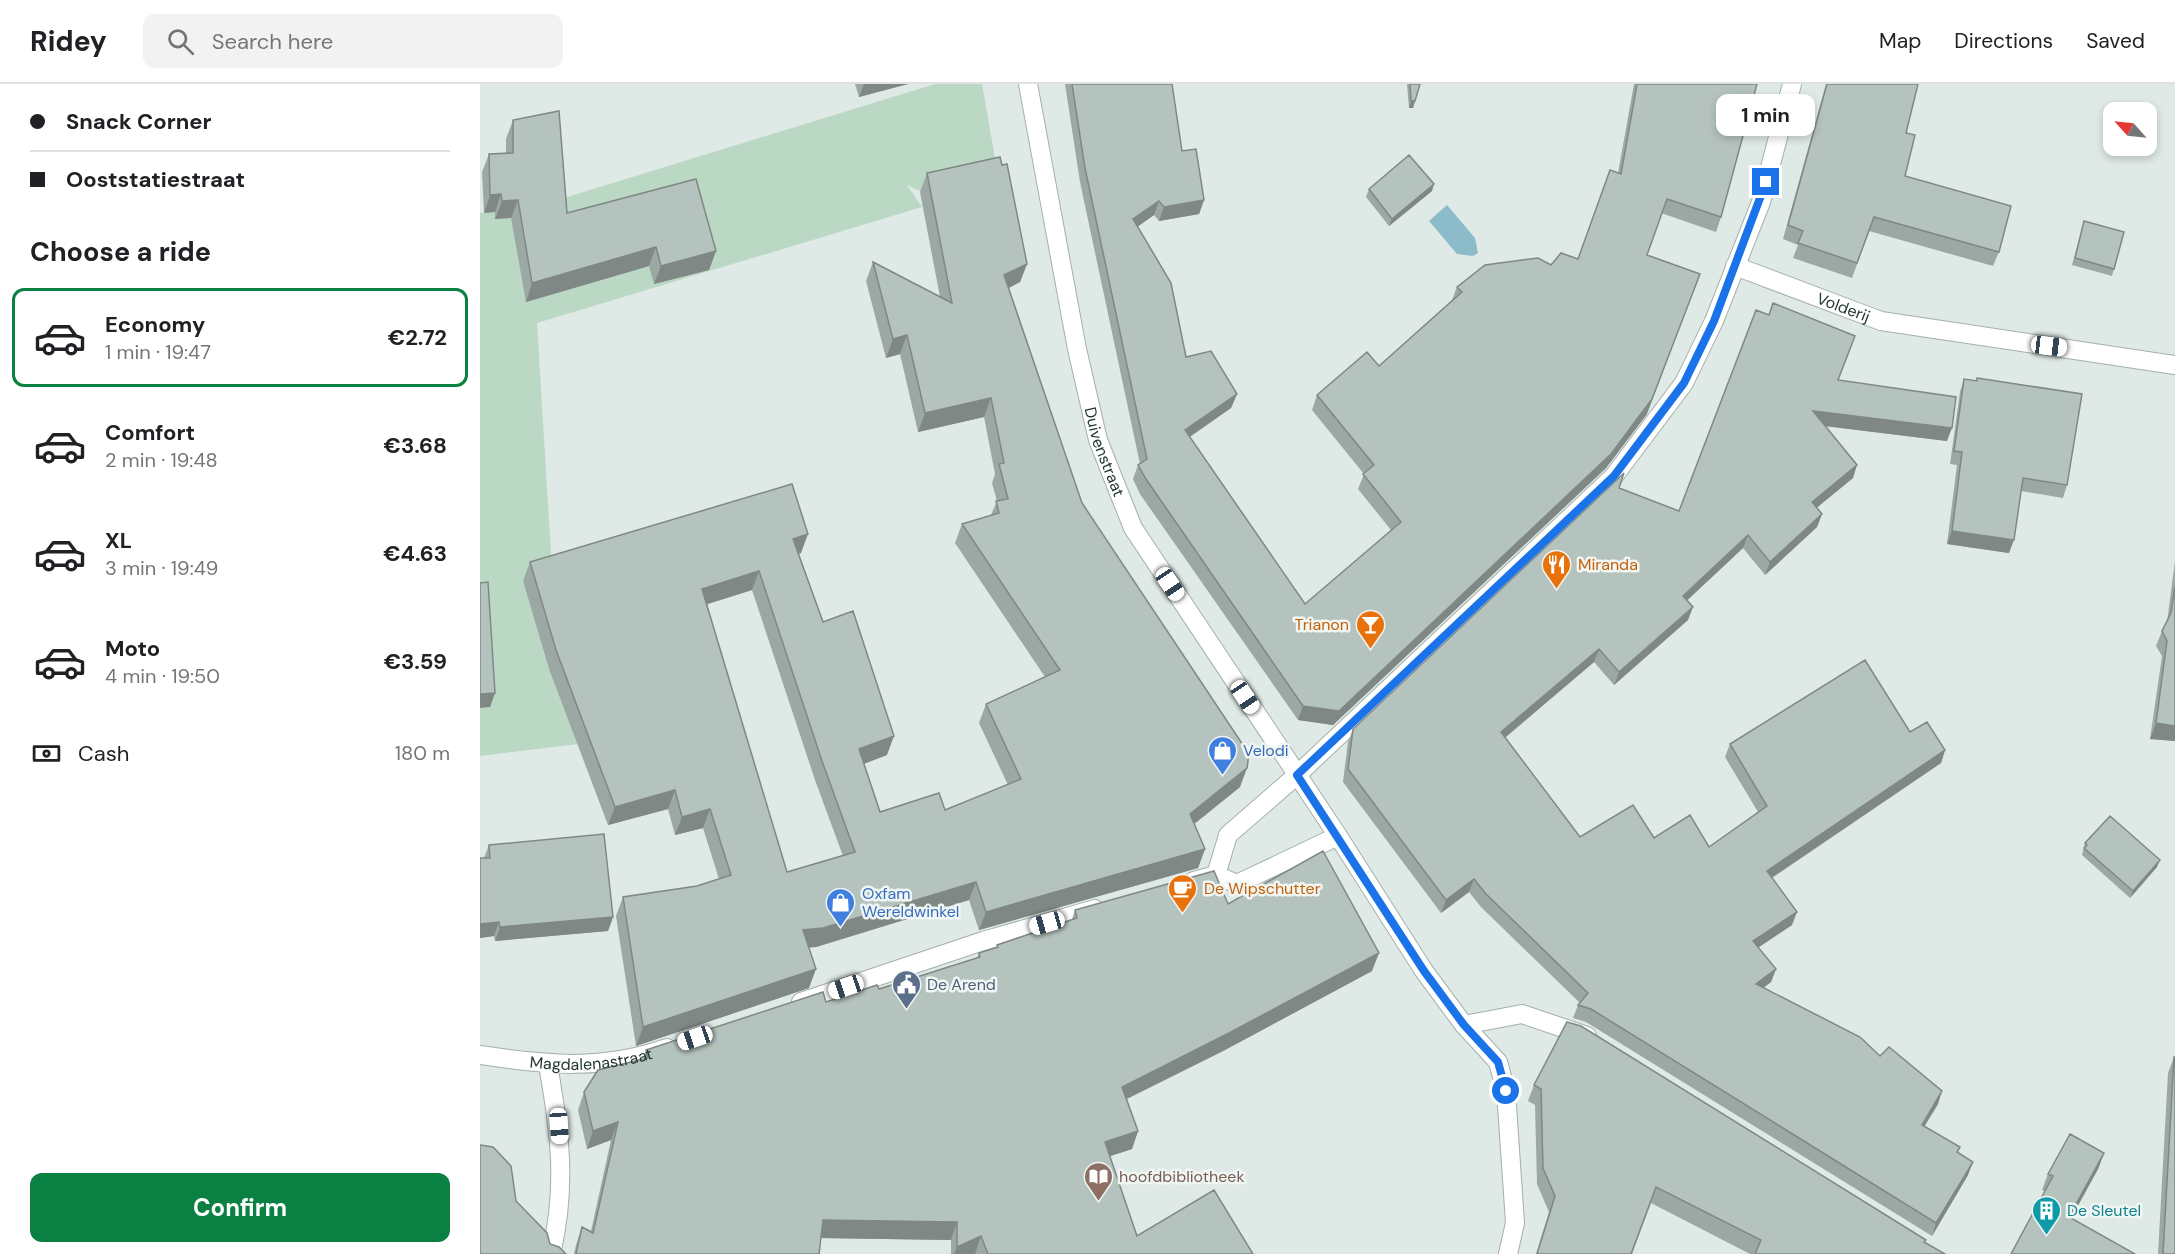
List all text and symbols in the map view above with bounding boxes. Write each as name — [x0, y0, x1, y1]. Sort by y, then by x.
search box — [143, 14, 563, 68]
text: Ridey — [30, 23, 107, 60]
icon: search — [164, 25, 197, 58]
text: Search here — [212, 27, 333, 56]
text: Map — [1879, 27, 1921, 55]
text: Directions — [1954, 27, 2053, 55]
text: Saved — [2086, 27, 2145, 55]
callout: 1 min — [1716, 95, 1816, 137]
text: 1 min — [1741, 102, 1790, 128]
north arrow — [2103, 102, 2157, 156]
map controls — [2103, 102, 2157, 156]
text: Snack Corner — [66, 107, 211, 136]
text: Ooststatiestraat — [66, 165, 245, 194]
route end — [1752, 168, 1779, 195]
text: Choose a ride — [30, 234, 211, 269]
street label: Volderij — [1814, 287, 1873, 327]
text: Economy — [105, 310, 205, 339]
icon: car — [33, 311, 87, 365]
text: €2.72 — [388, 323, 447, 352]
car — [2030, 335, 2068, 357]
text: 1 min · 19:47 — [105, 339, 211, 365]
street label: Duivenstraat — [1080, 405, 1130, 500]
text: Comfort — [105, 418, 195, 447]
icon: car — [33, 419, 87, 473]
text: €3.68 — [384, 431, 447, 460]
text: 2 min · 19:48 — [105, 447, 218, 473]
text: XL — [105, 526, 132, 555]
icon: car — [33, 527, 87, 581]
text: €4.63 — [383, 539, 447, 568]
restaurant icon: Miranda — [1541, 548, 1573, 590]
place label: Miranda — [1578, 554, 1638, 575]
text: 3 min · 19:49 — [105, 555, 218, 581]
car — [1152, 564, 1188, 604]
bar icon: Trianon — [1354, 608, 1386, 650]
place label: Trianon — [1295, 614, 1349, 635]
text: Moto — [105, 634, 160, 663]
icon: car — [33, 635, 87, 689]
text: €3.59 — [384, 647, 447, 676]
text: 4 min · 19:50 — [105, 663, 220, 689]
car — [1227, 677, 1263, 717]
shop icon: Velodi — [1206, 734, 1238, 776]
icon: cash — [30, 737, 63, 770]
text: Cash — [78, 739, 129, 768]
text: 180 m — [395, 740, 450, 766]
place label: Velodi — [1243, 740, 1289, 761]
cafe icon: De Wipschutter — [1167, 872, 1199, 914]
place label: De Wipschutter — [1204, 878, 1321, 899]
place label: Oxfam Wereldwinkel — [862, 883, 959, 922]
shop icon: Oxfam Wereldwinkel — [825, 886, 857, 928]
car — [1027, 909, 1067, 937]
public building icon: De Arend — [890, 968, 922, 1010]
car — [826, 973, 866, 1001]
place label: De Arend — [927, 974, 996, 995]
car — [675, 1024, 715, 1052]
street label: Magdalenastraat — [529, 1043, 655, 1074]
route start — [1492, 1077, 1519, 1104]
car — [549, 1107, 569, 1145]
library icon: hoofdbibliotheek — [1082, 1160, 1114, 1202]
place label: hoofdbibliotheek — [1119, 1166, 1245, 1187]
button: Confirm — [30, 1173, 450, 1242]
building icon: De Sleutel — [2030, 1194, 2062, 1236]
place label: De Sleutel — [2067, 1200, 2141, 1221]

